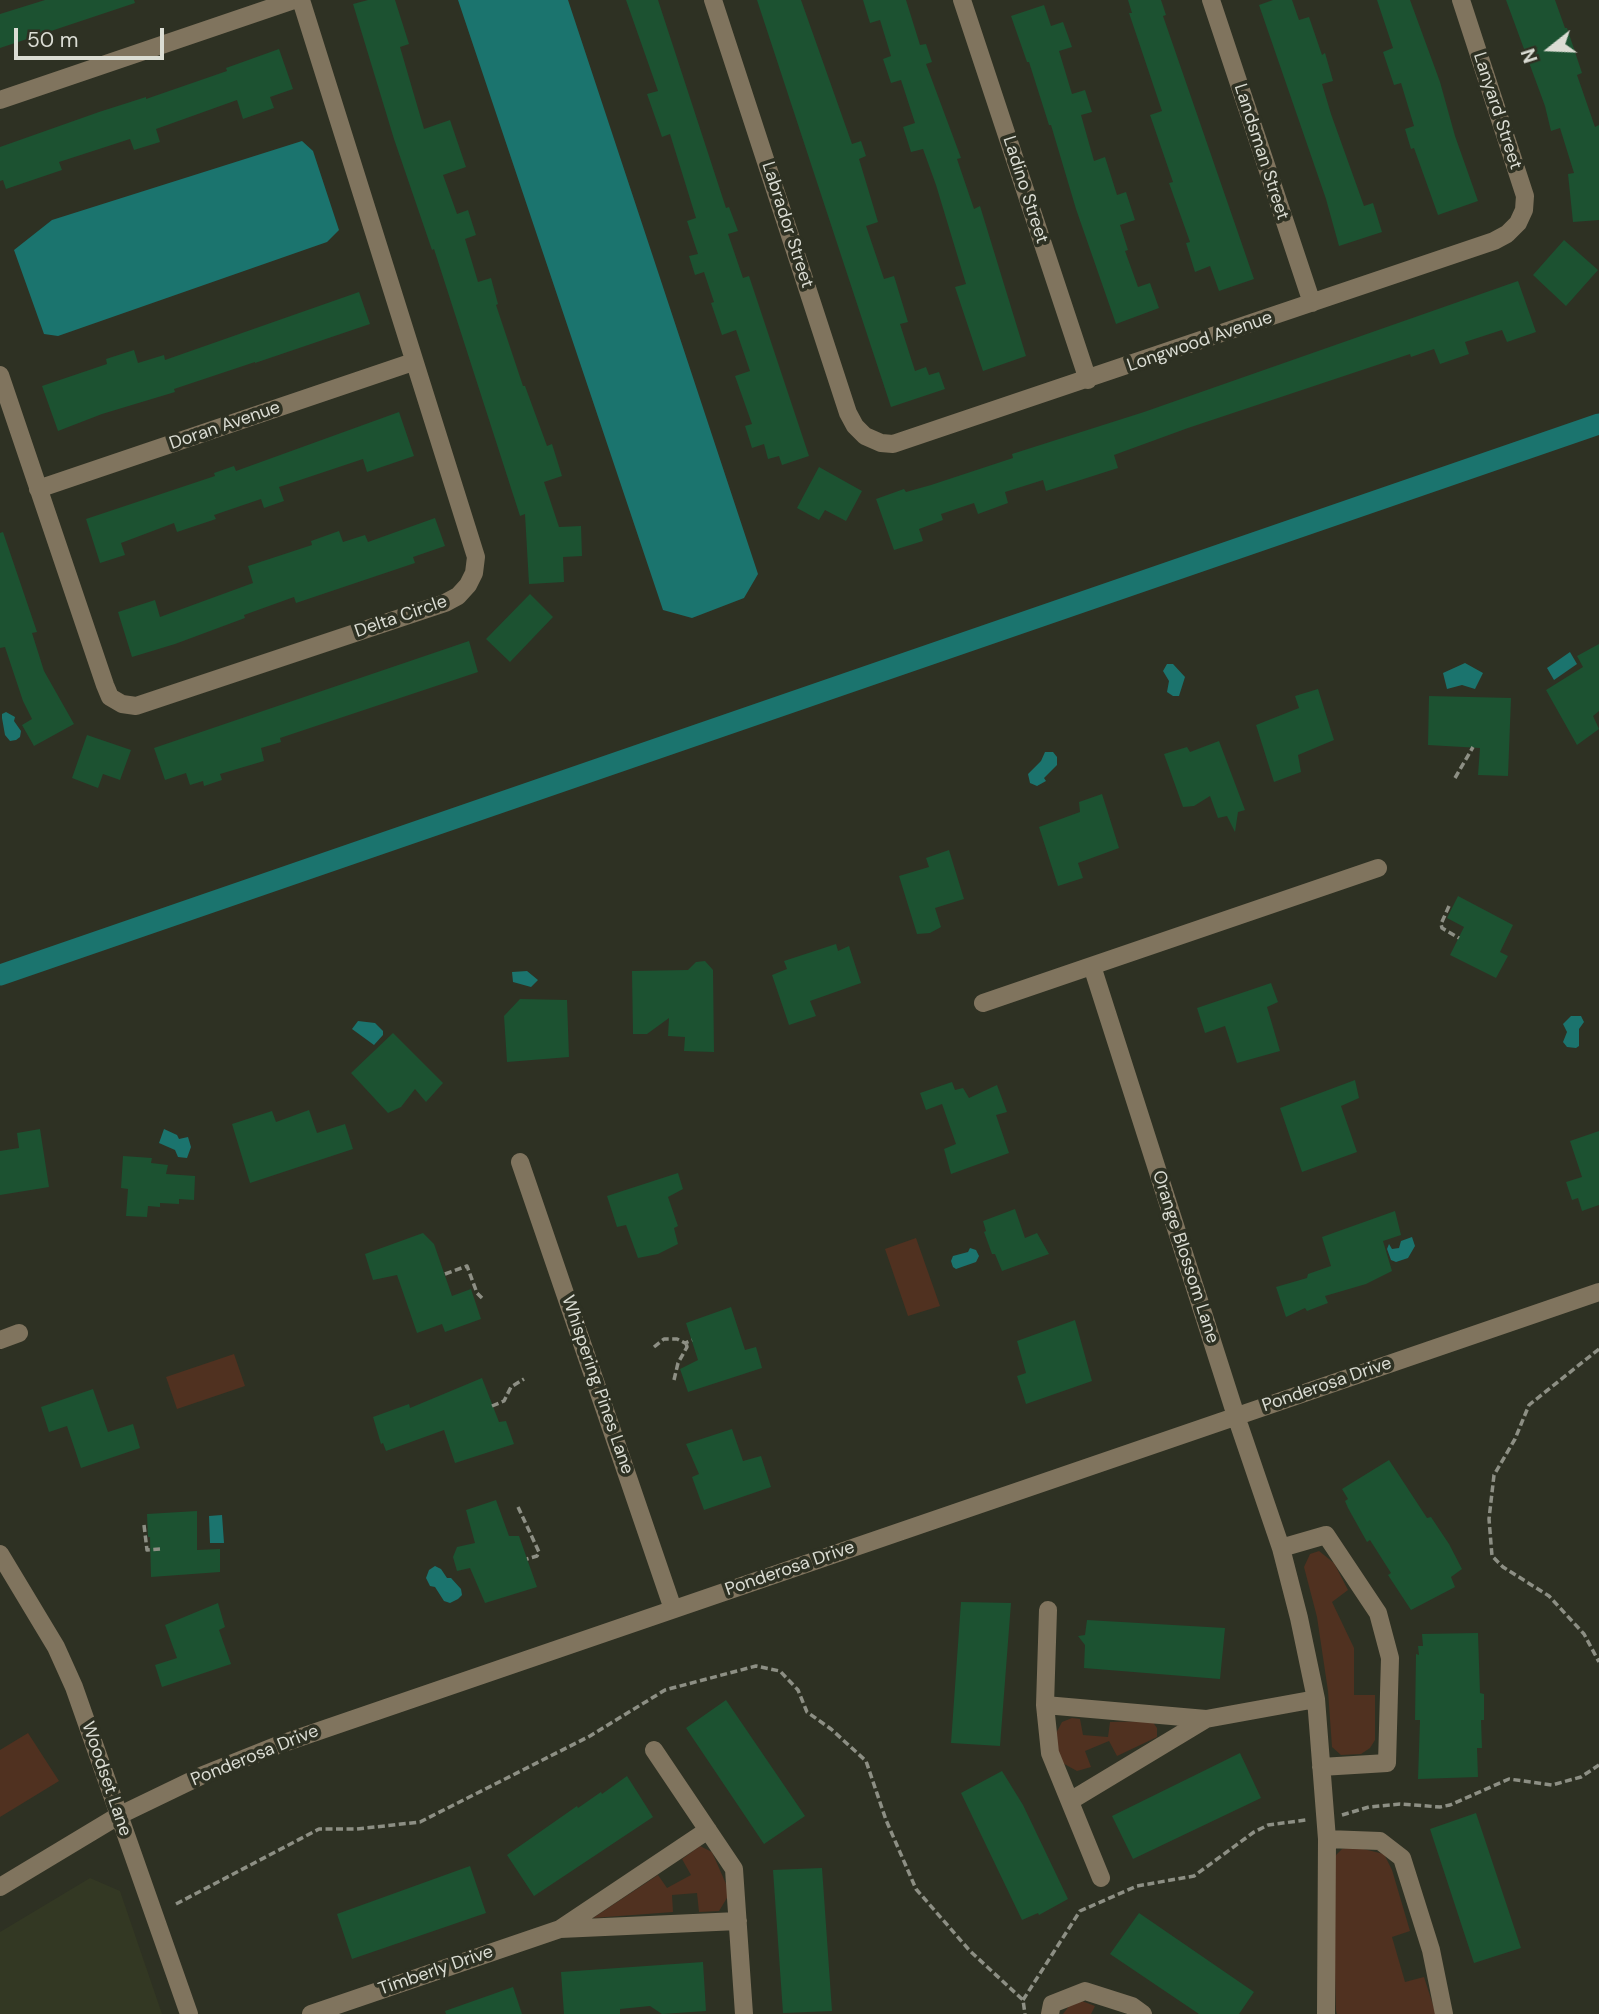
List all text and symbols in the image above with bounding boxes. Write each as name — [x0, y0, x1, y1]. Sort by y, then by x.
scale bar — [18, 14, 168, 58]
north arrow — [1515, 14, 1585, 84]
text: 50 m — [27, 26, 78, 54]
text: N — [1516, 45, 1544, 66]
street label: Lanyard Street — [1468, 50, 1526, 172]
street label: Landsman Street — [1229, 81, 1293, 223]
street label: Ladino Street — [997, 134, 1053, 246]
street label: Labrador Street — [756, 159, 818, 291]
street label: Longwood Avenue — [1125, 307, 1275, 377]
street label: Doran Avenue — [167, 397, 283, 455]
street label: Delta Circle — [352, 591, 450, 643]
street label: Orange Blossom Lane — [1147, 1168, 1223, 1346]
street label: Whispering Pines Lane — [556, 1293, 638, 1477]
street label: Ponderosa Drive — [1259, 1353, 1395, 1417]
street label: Ponderosa Drive — [722, 1537, 858, 1601]
street label: Woodset Lane — [76, 1719, 136, 1839]
street label: Ponderosa Drive — [188, 1721, 322, 1791]
street label: Timberly Drive — [376, 1941, 496, 2001]

